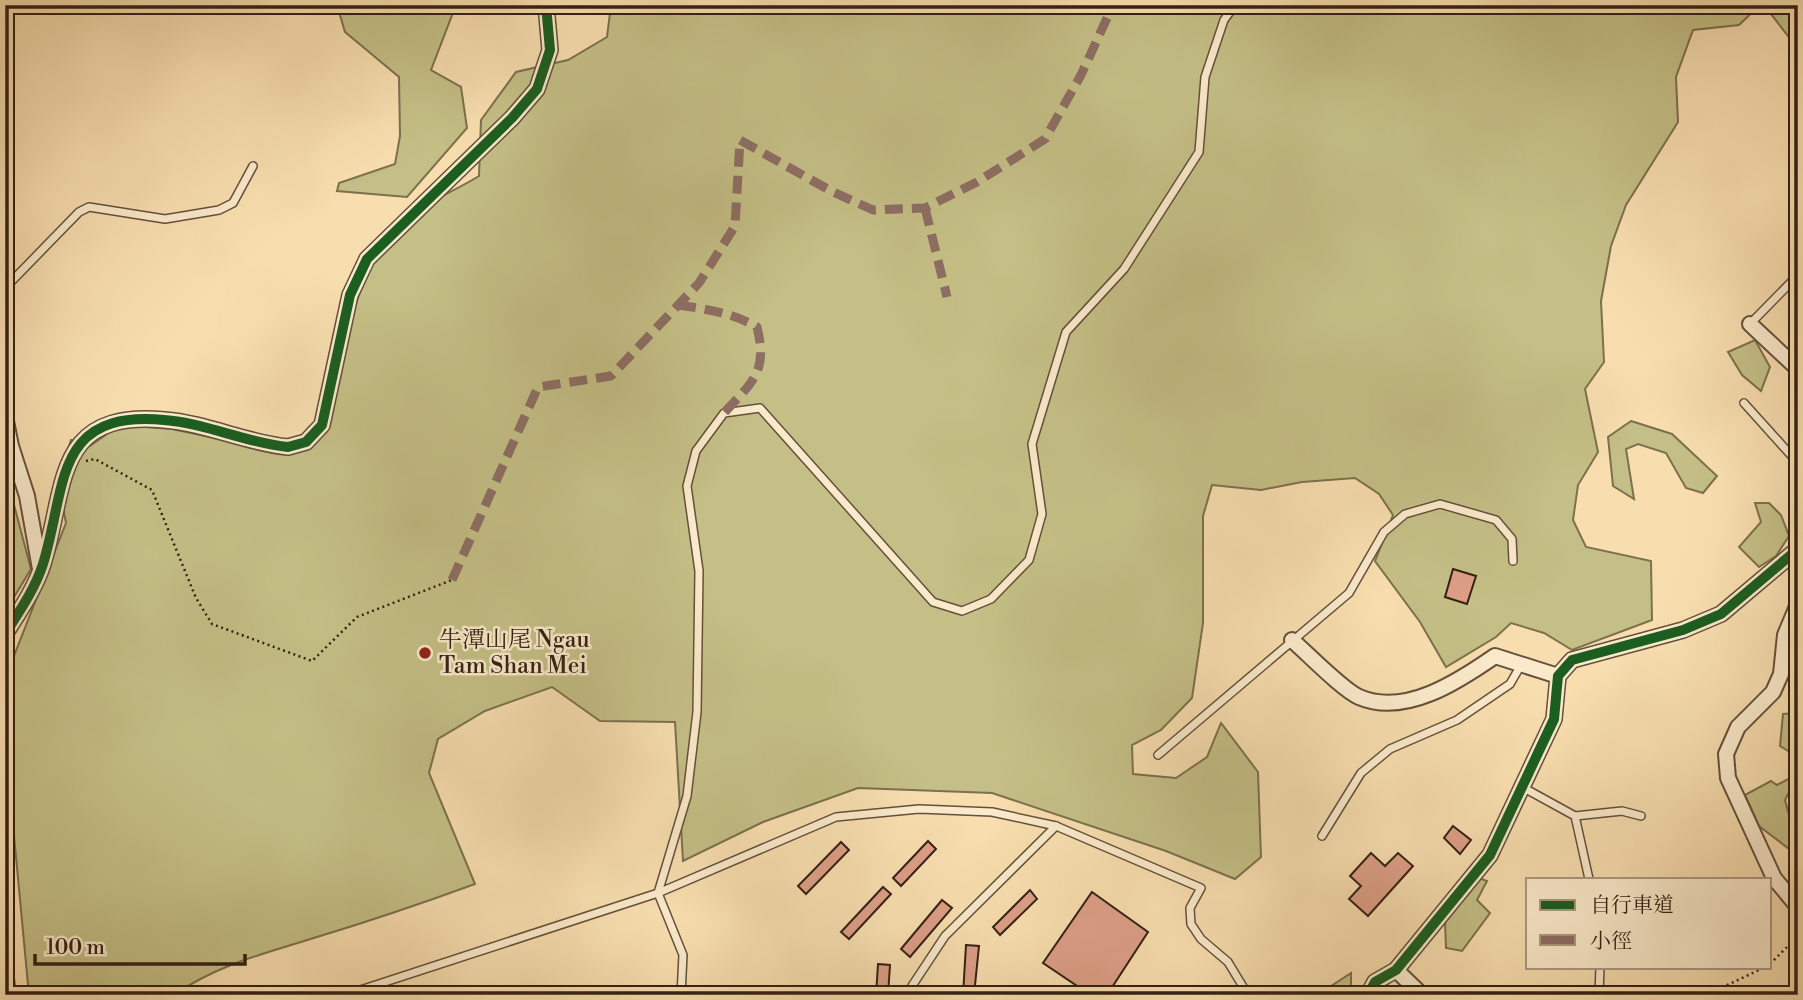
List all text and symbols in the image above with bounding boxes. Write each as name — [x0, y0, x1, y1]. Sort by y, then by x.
place label: 牛潭山尾 Ngau Tam Shan Mei — [439, 626, 590, 680]
marker: 牛潭山尾 Ngau Tam Shan Mei — [417, 645, 433, 661]
legend — [1526, 878, 1772, 968]
text: 自行車道 — [1590, 893, 1674, 919]
scale bar — [35, 923, 245, 967]
text: 小徑 — [1590, 929, 1632, 955]
text: 100 m — [46, 935, 105, 961]

